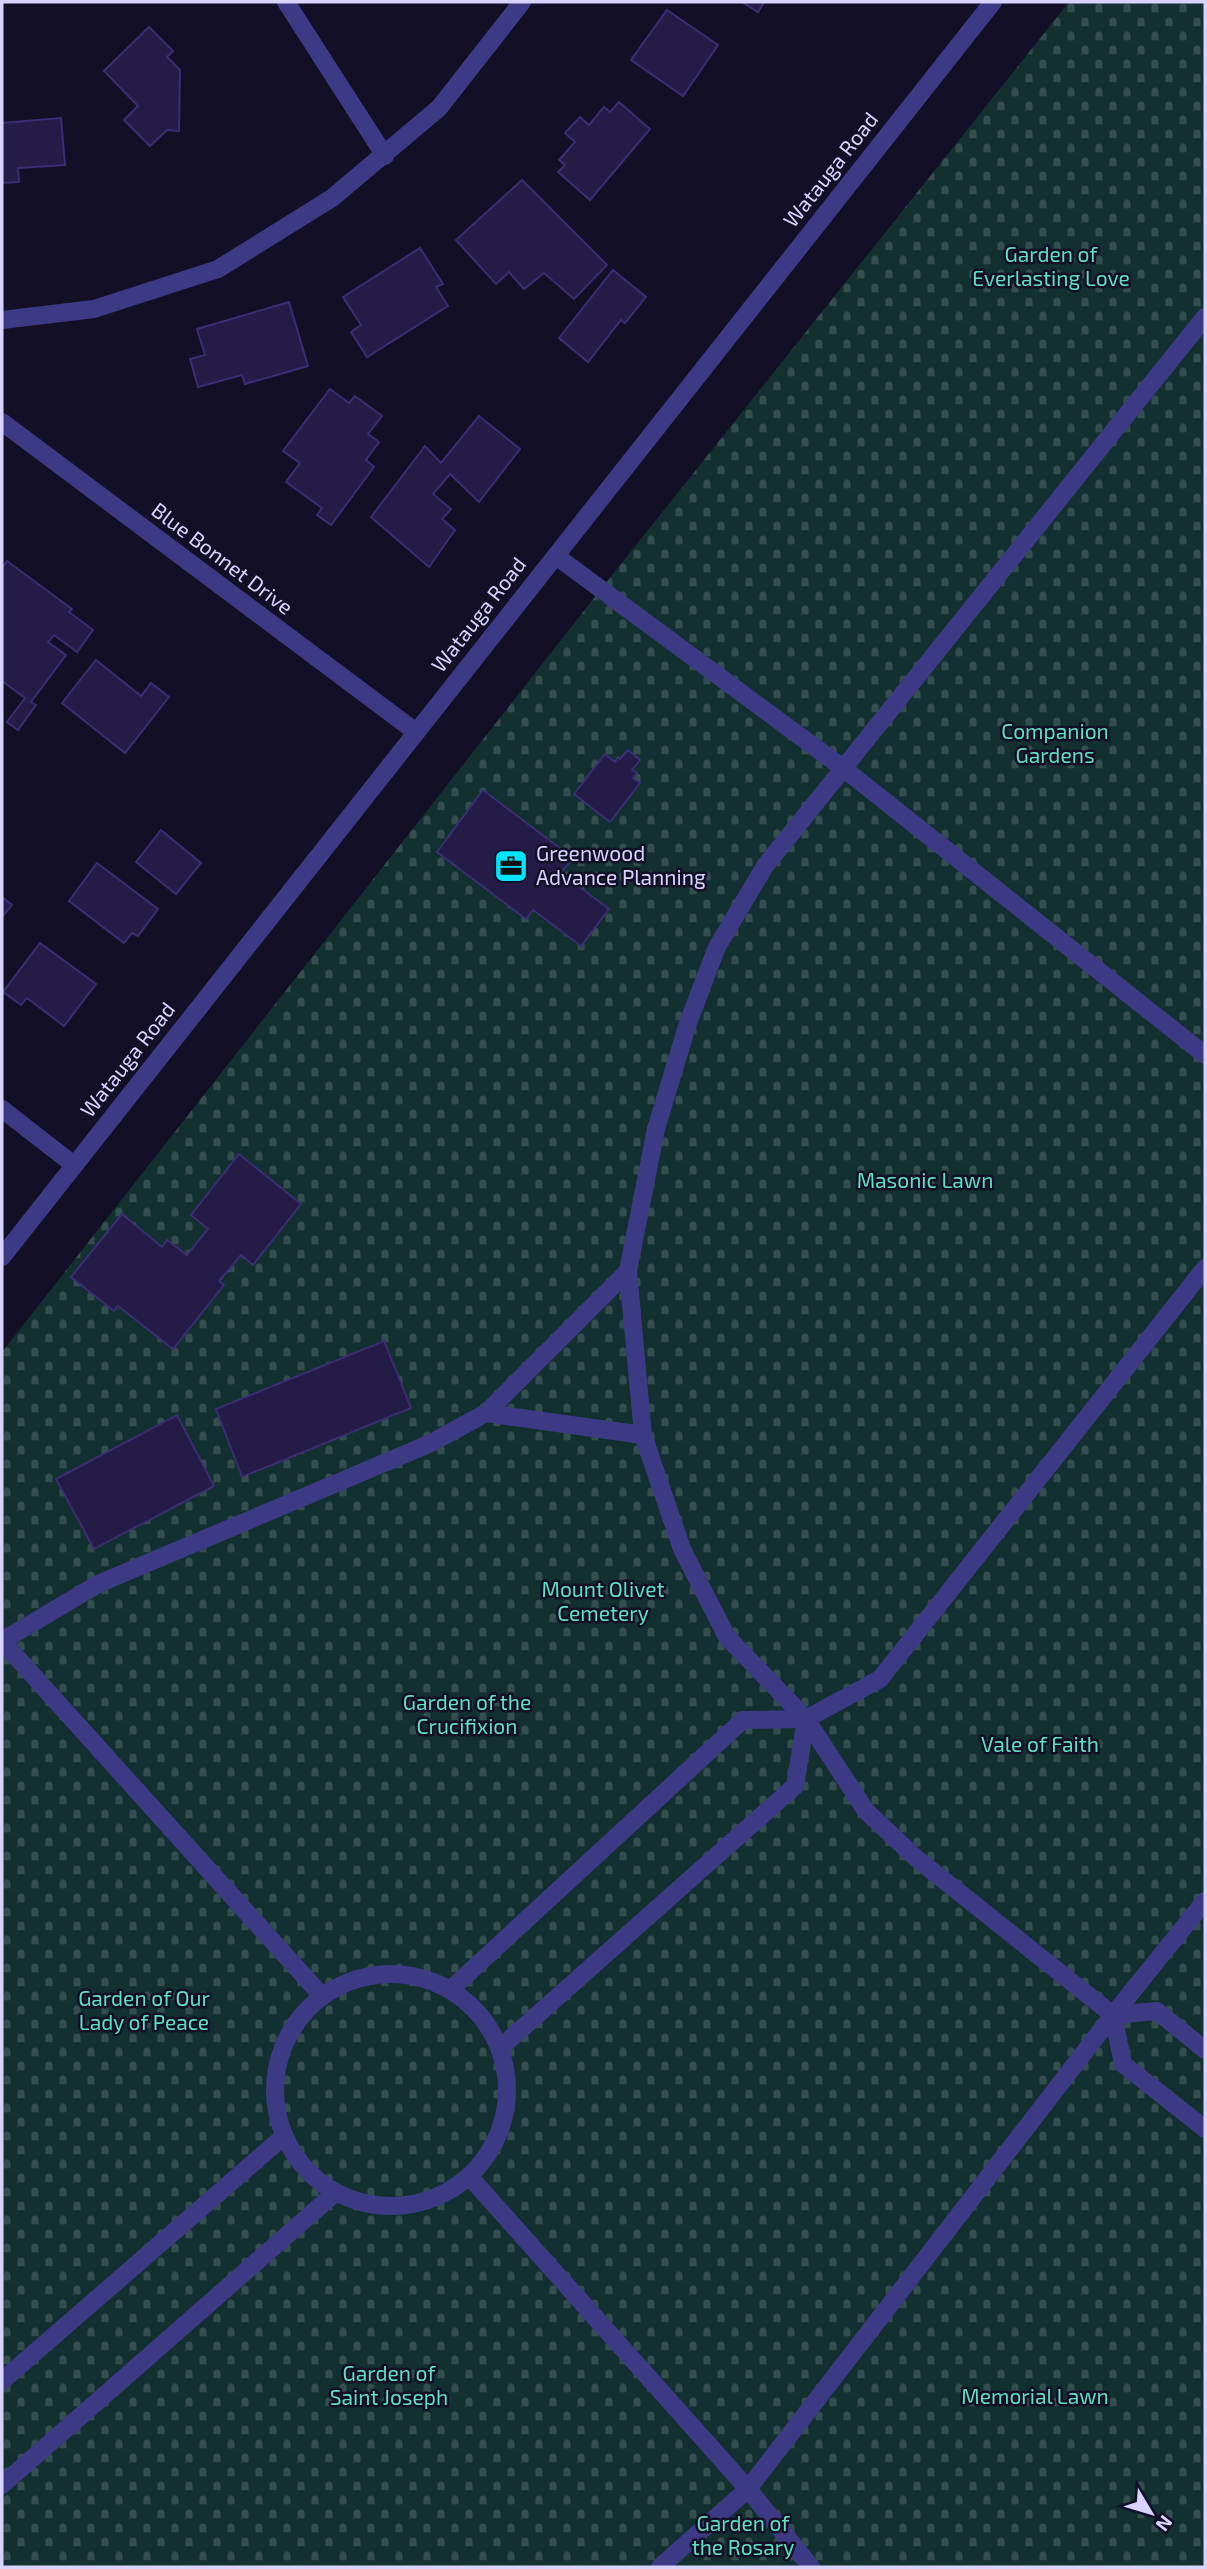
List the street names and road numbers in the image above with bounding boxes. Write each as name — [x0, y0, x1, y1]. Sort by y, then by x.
street label: Watauga Road — [777, 107, 882, 231]
street label: Blue Bonnet Drive — [147, 497, 298, 619]
street label: Watauga Road — [425, 552, 530, 676]
street label: Watauga Road — [74, 997, 179, 1121]

